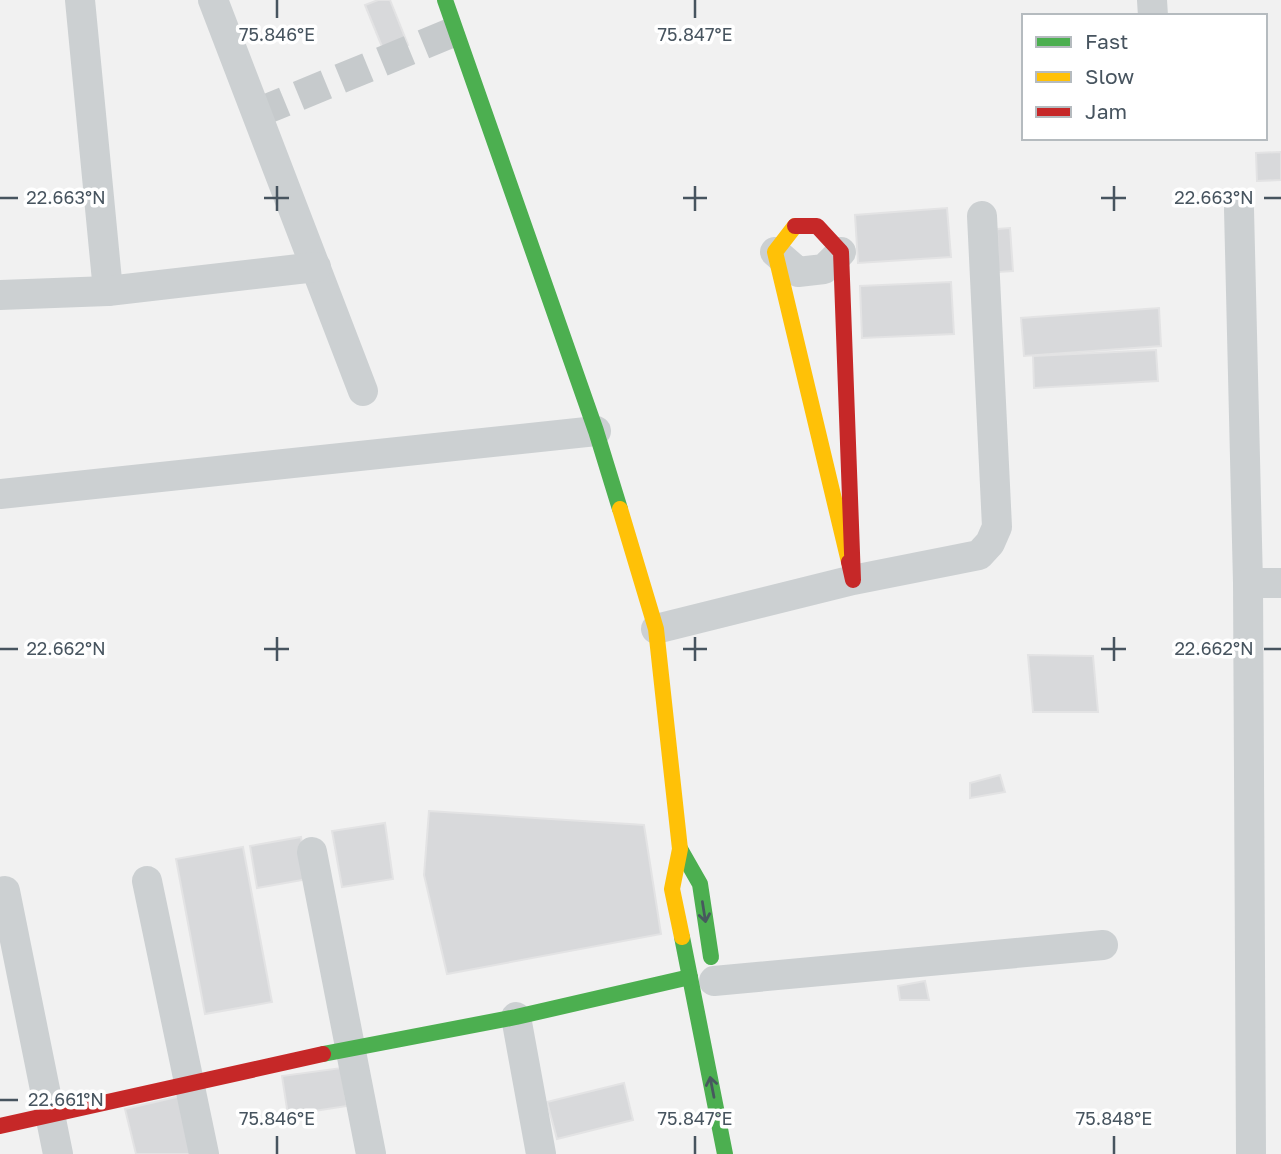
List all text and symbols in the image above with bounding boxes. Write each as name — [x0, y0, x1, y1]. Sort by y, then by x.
legend — [1022, 14, 1267, 140]
text: 75.846°E — [239, 23, 315, 45]
text: 75.847°E — [658, 23, 732, 45]
text: Fast — [1085, 28, 1128, 54]
text: Slow — [1085, 63, 1134, 89]
text: Jam — [1085, 98, 1127, 124]
text: 22.663°N — [26, 186, 106, 208]
text: 22.663°N — [1174, 186, 1254, 208]
text: 22.662°N — [26, 637, 106, 659]
text: 22.662°N — [1174, 637, 1254, 659]
one-way arrow — [698, 900, 711, 923]
one-way arrow — [704, 1076, 718, 1099]
text: 22.661°N — [28, 1088, 104, 1110]
text: 75.846°E — [239, 1107, 315, 1129]
text: 75.847°E — [658, 1107, 732, 1129]
text: 75.848°E — [1076, 1107, 1152, 1129]

